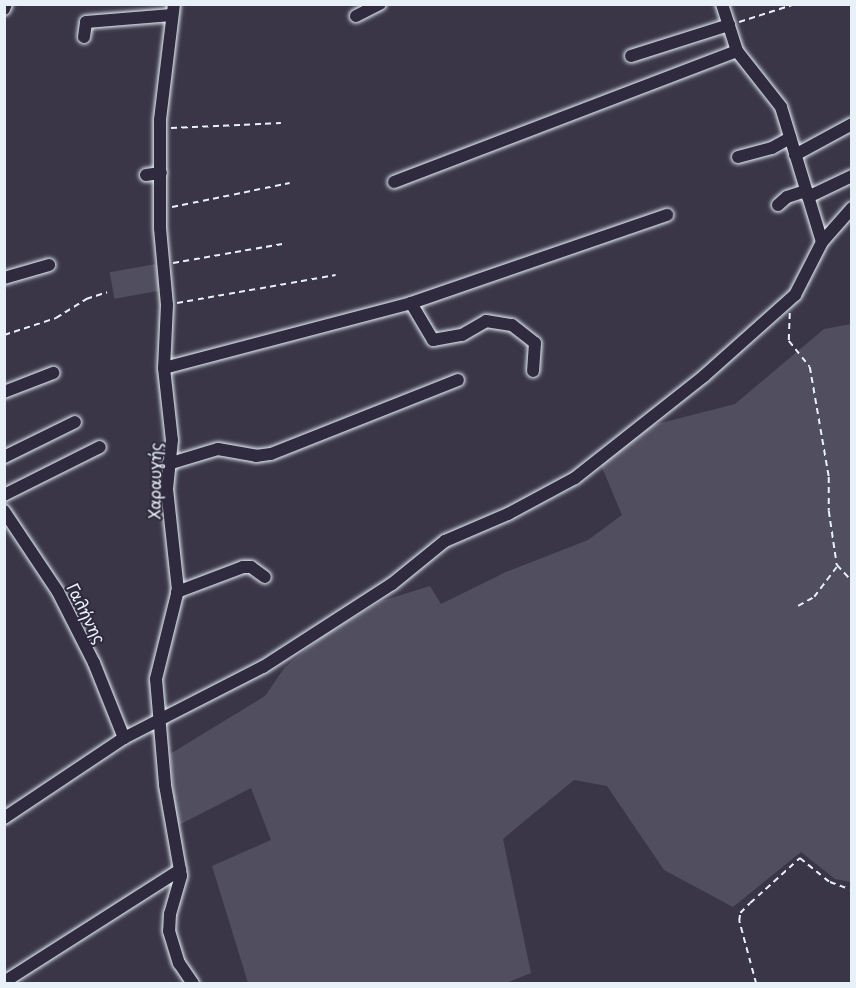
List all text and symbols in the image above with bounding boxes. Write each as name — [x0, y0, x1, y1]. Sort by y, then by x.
street label: Χαραυγής — [144, 442, 164, 520]
street label: Γαλήνης — [64, 580, 110, 646]

